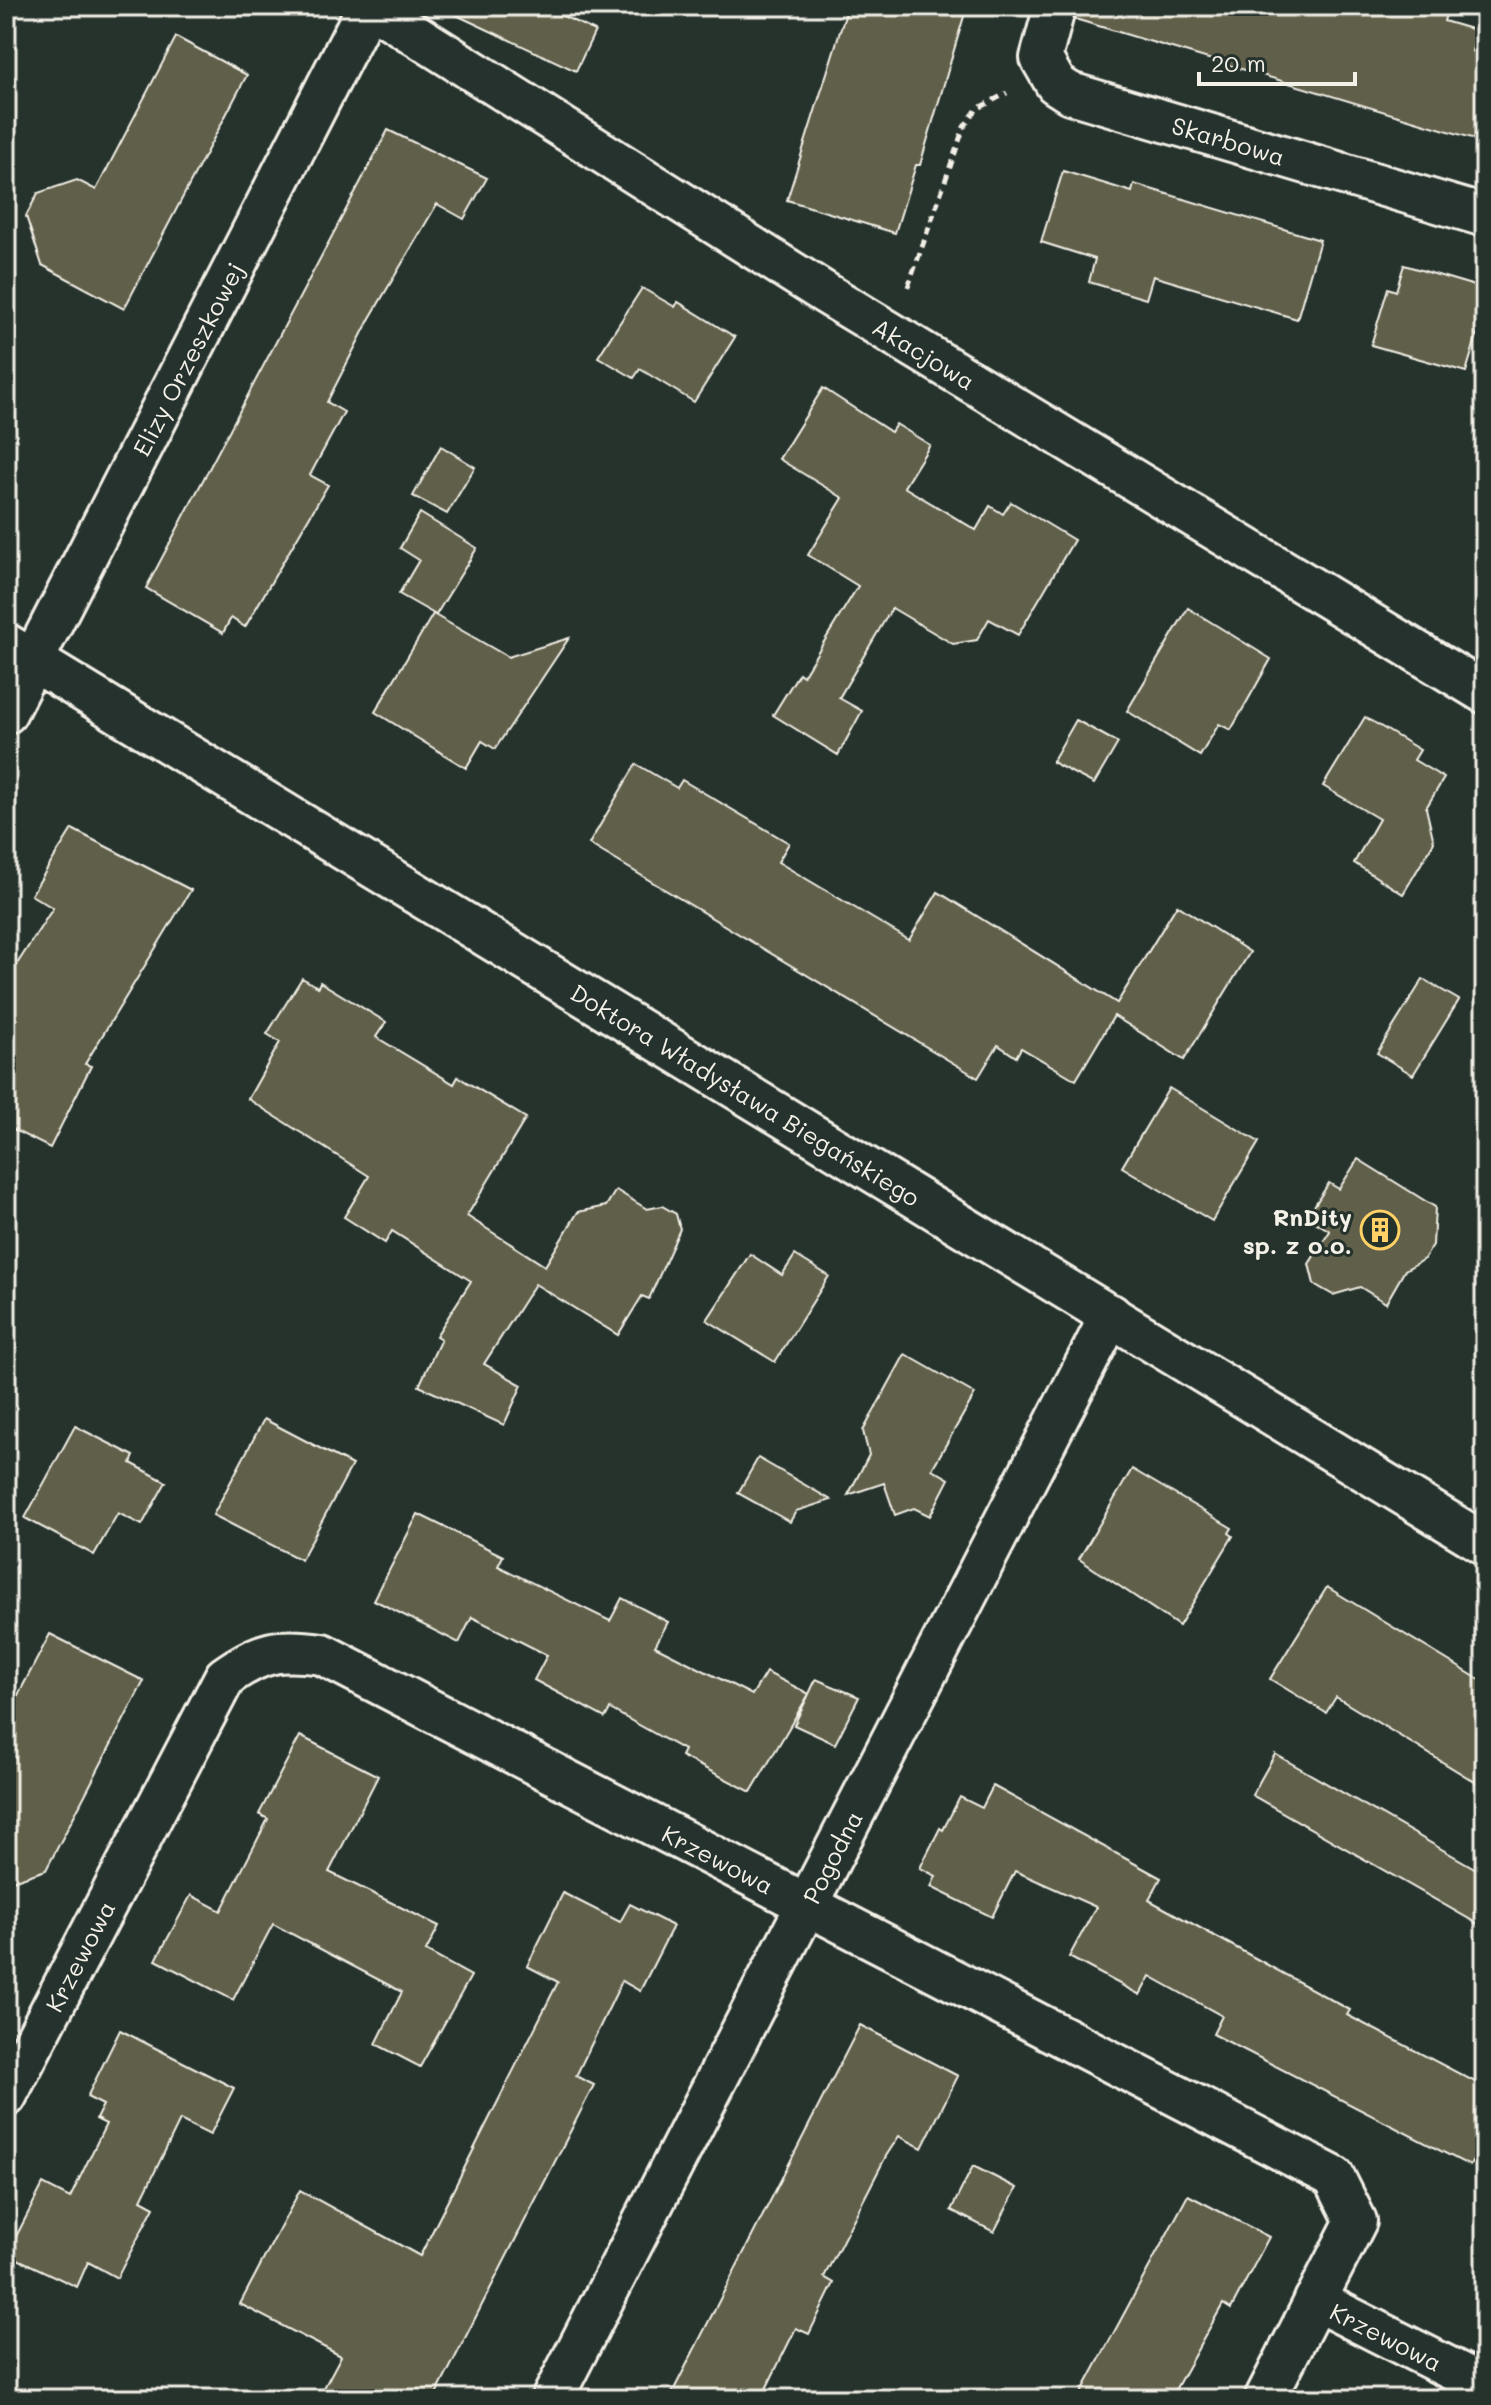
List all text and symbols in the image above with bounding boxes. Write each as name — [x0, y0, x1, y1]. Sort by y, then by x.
scale bar — [1199, 36, 1355, 86]
text: 20 m — [1211, 47, 1266, 78]
street label: Skarbowa — [1168, 109, 1289, 171]
street label: Elizy Orzeszkowej — [125, 257, 250, 461]
street label: Akacjowa — [867, 310, 981, 396]
street label: Doktora Władysława Biegańskiego — [565, 976, 926, 1212]
place label: RnDity sp. z o.o. — [1243, 1201, 1352, 1260]
building icon: RnDity sp. z o.o. — [1359, 1209, 1401, 1251]
street label: Pogodna — [795, 1805, 868, 1909]
street label: Krzewowa — [657, 1817, 779, 1900]
street label: Krzewowa — [37, 1895, 121, 2017]
street label: Krzewowa — [1325, 2295, 1448, 2377]

